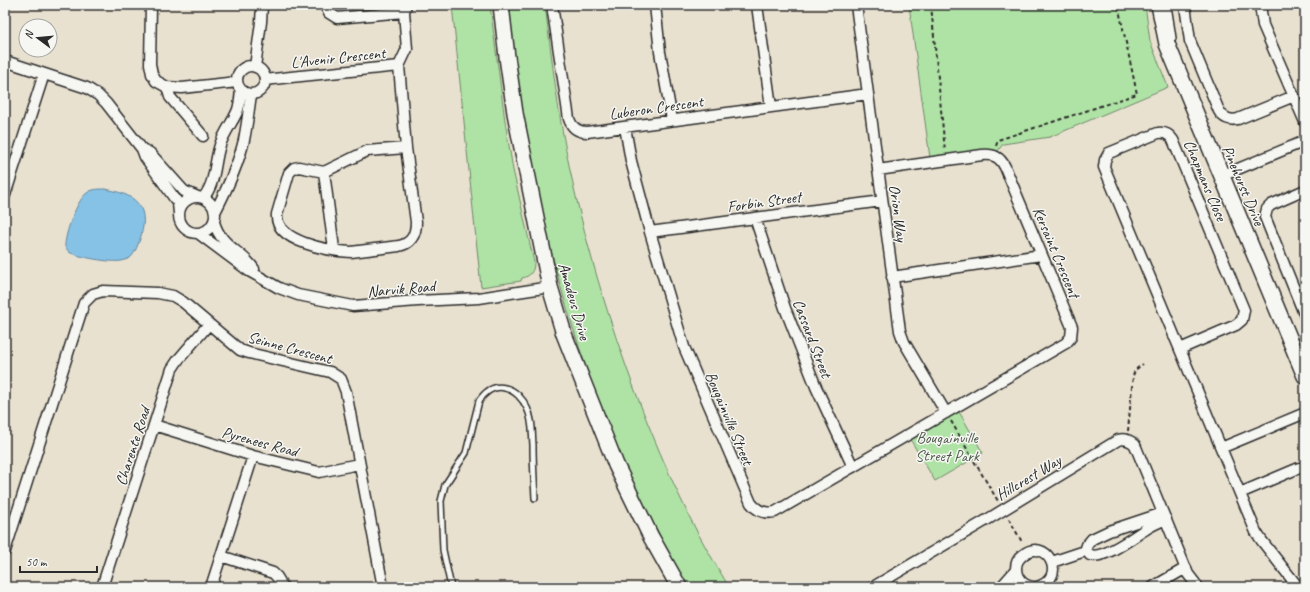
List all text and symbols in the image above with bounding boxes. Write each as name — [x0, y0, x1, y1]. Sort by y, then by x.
north arrow — [18, 18, 58, 58]
text: N — [21, 28, 37, 40]
street label: L'Avenir Crescent — [290, 43, 388, 73]
street label: Luberon Crescent — [608, 91, 706, 124]
street label: Chapmans Close — [1179, 137, 1232, 226]
street label: Pinehurst Drive — [1217, 142, 1270, 230]
street label: Orion Way — [884, 184, 912, 244]
street label: Forbin Street — [726, 187, 805, 217]
street label: Kersaint Crescent — [1028, 204, 1085, 303]
street label: Amadeus Drive — [553, 260, 595, 344]
street label: Narvik Road — [366, 276, 438, 302]
street label: Cassard Street — [788, 296, 837, 382]
street label: Seinne Crescent — [245, 327, 336, 369]
street label: Bougainville Street — [700, 369, 758, 470]
street label: Charente Road — [111, 402, 156, 488]
street label: Pyrenees Road — [220, 422, 302, 462]
park label: Bougainville Street Park — [915, 428, 980, 466]
street label: Hillcrest Way — [992, 450, 1066, 505]
scale bar — [20, 548, 97, 574]
text: 50 m — [26, 554, 48, 570]

